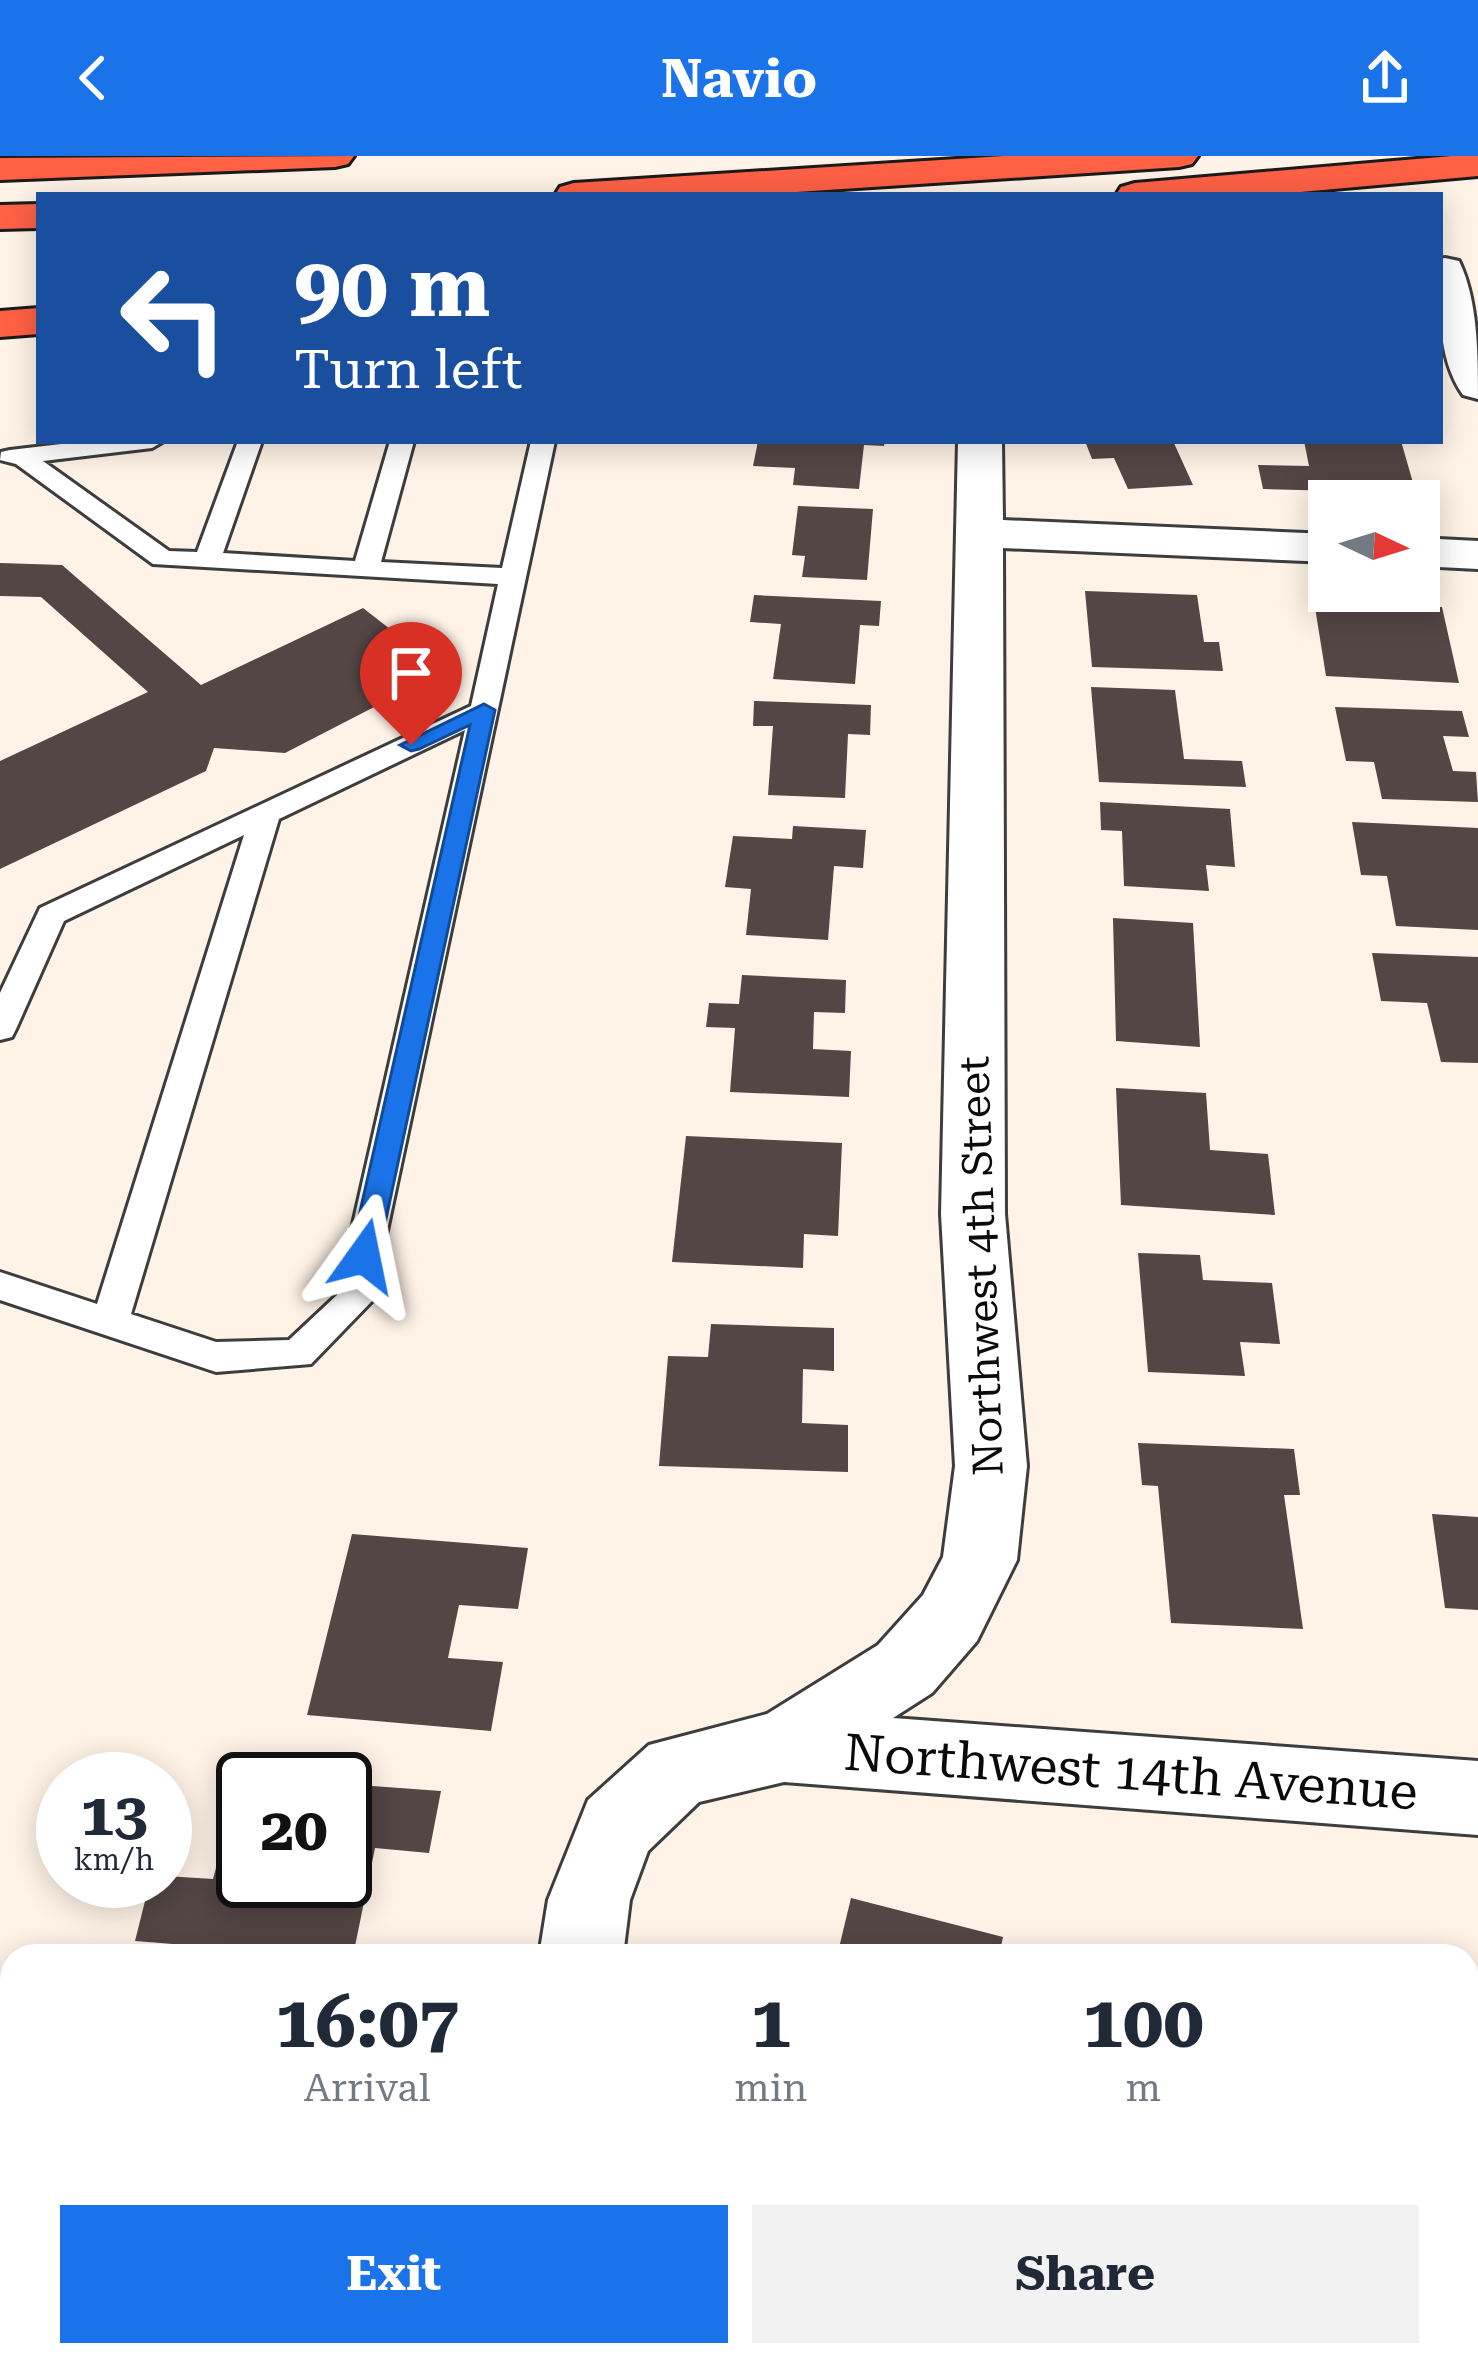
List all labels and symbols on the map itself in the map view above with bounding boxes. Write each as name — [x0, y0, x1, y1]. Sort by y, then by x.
north arrow — [1308, 480, 1440, 612]
pin — [360, 622, 462, 745]
street label: Northwest 4th Street — [949, 1055, 1013, 1477]
position arrow — [301, 1193, 427, 1319]
street label: Northwest 14th Avenue — [842, 1723, 1420, 1821]
speed limit sign: 20 — [216, 1752, 372, 1908]

